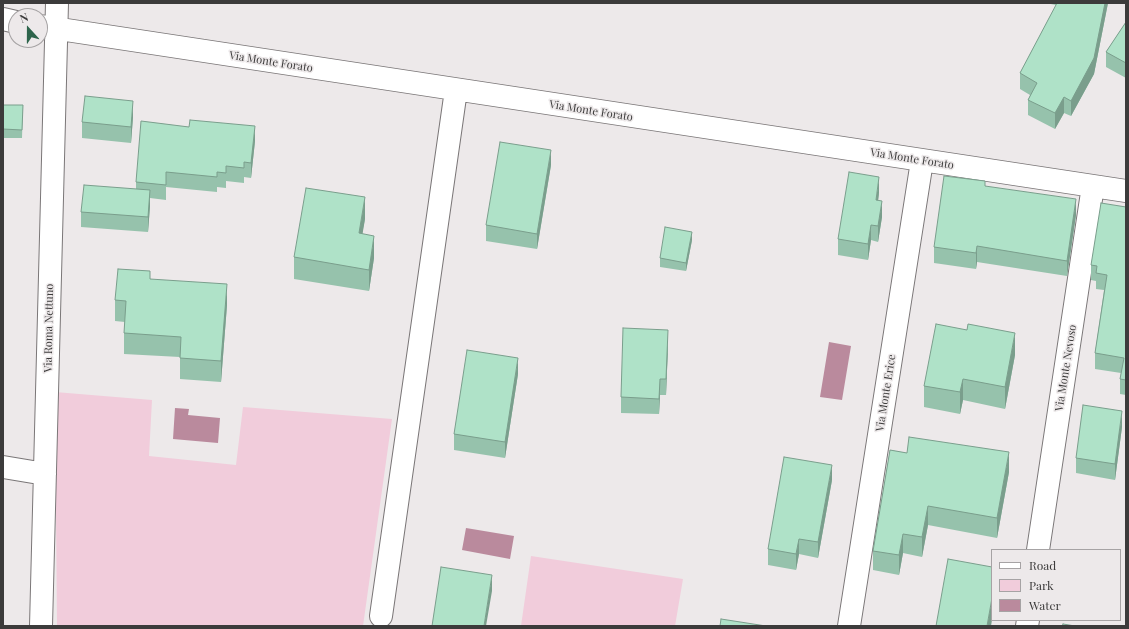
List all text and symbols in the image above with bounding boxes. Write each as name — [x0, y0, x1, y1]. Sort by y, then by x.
north arrow — [8, 8, 48, 48]
text: N — [17, 9, 30, 26]
street label: Via Monte Forato — [228, 49, 314, 75]
street label: Via Monte Forato — [548, 98, 634, 124]
street label: Via Monte Forato — [869, 146, 955, 172]
street label: Via Roma Nettuno — [42, 284, 56, 372]
street label: Via Monte Nevoso — [1053, 324, 1079, 412]
street label: Via Monte Erice — [873, 353, 899, 433]
legend — [991, 549, 1121, 621]
text: Road — [1029, 557, 1056, 573]
text: Park — [1029, 577, 1054, 593]
text: Water — [1029, 597, 1061, 613]

